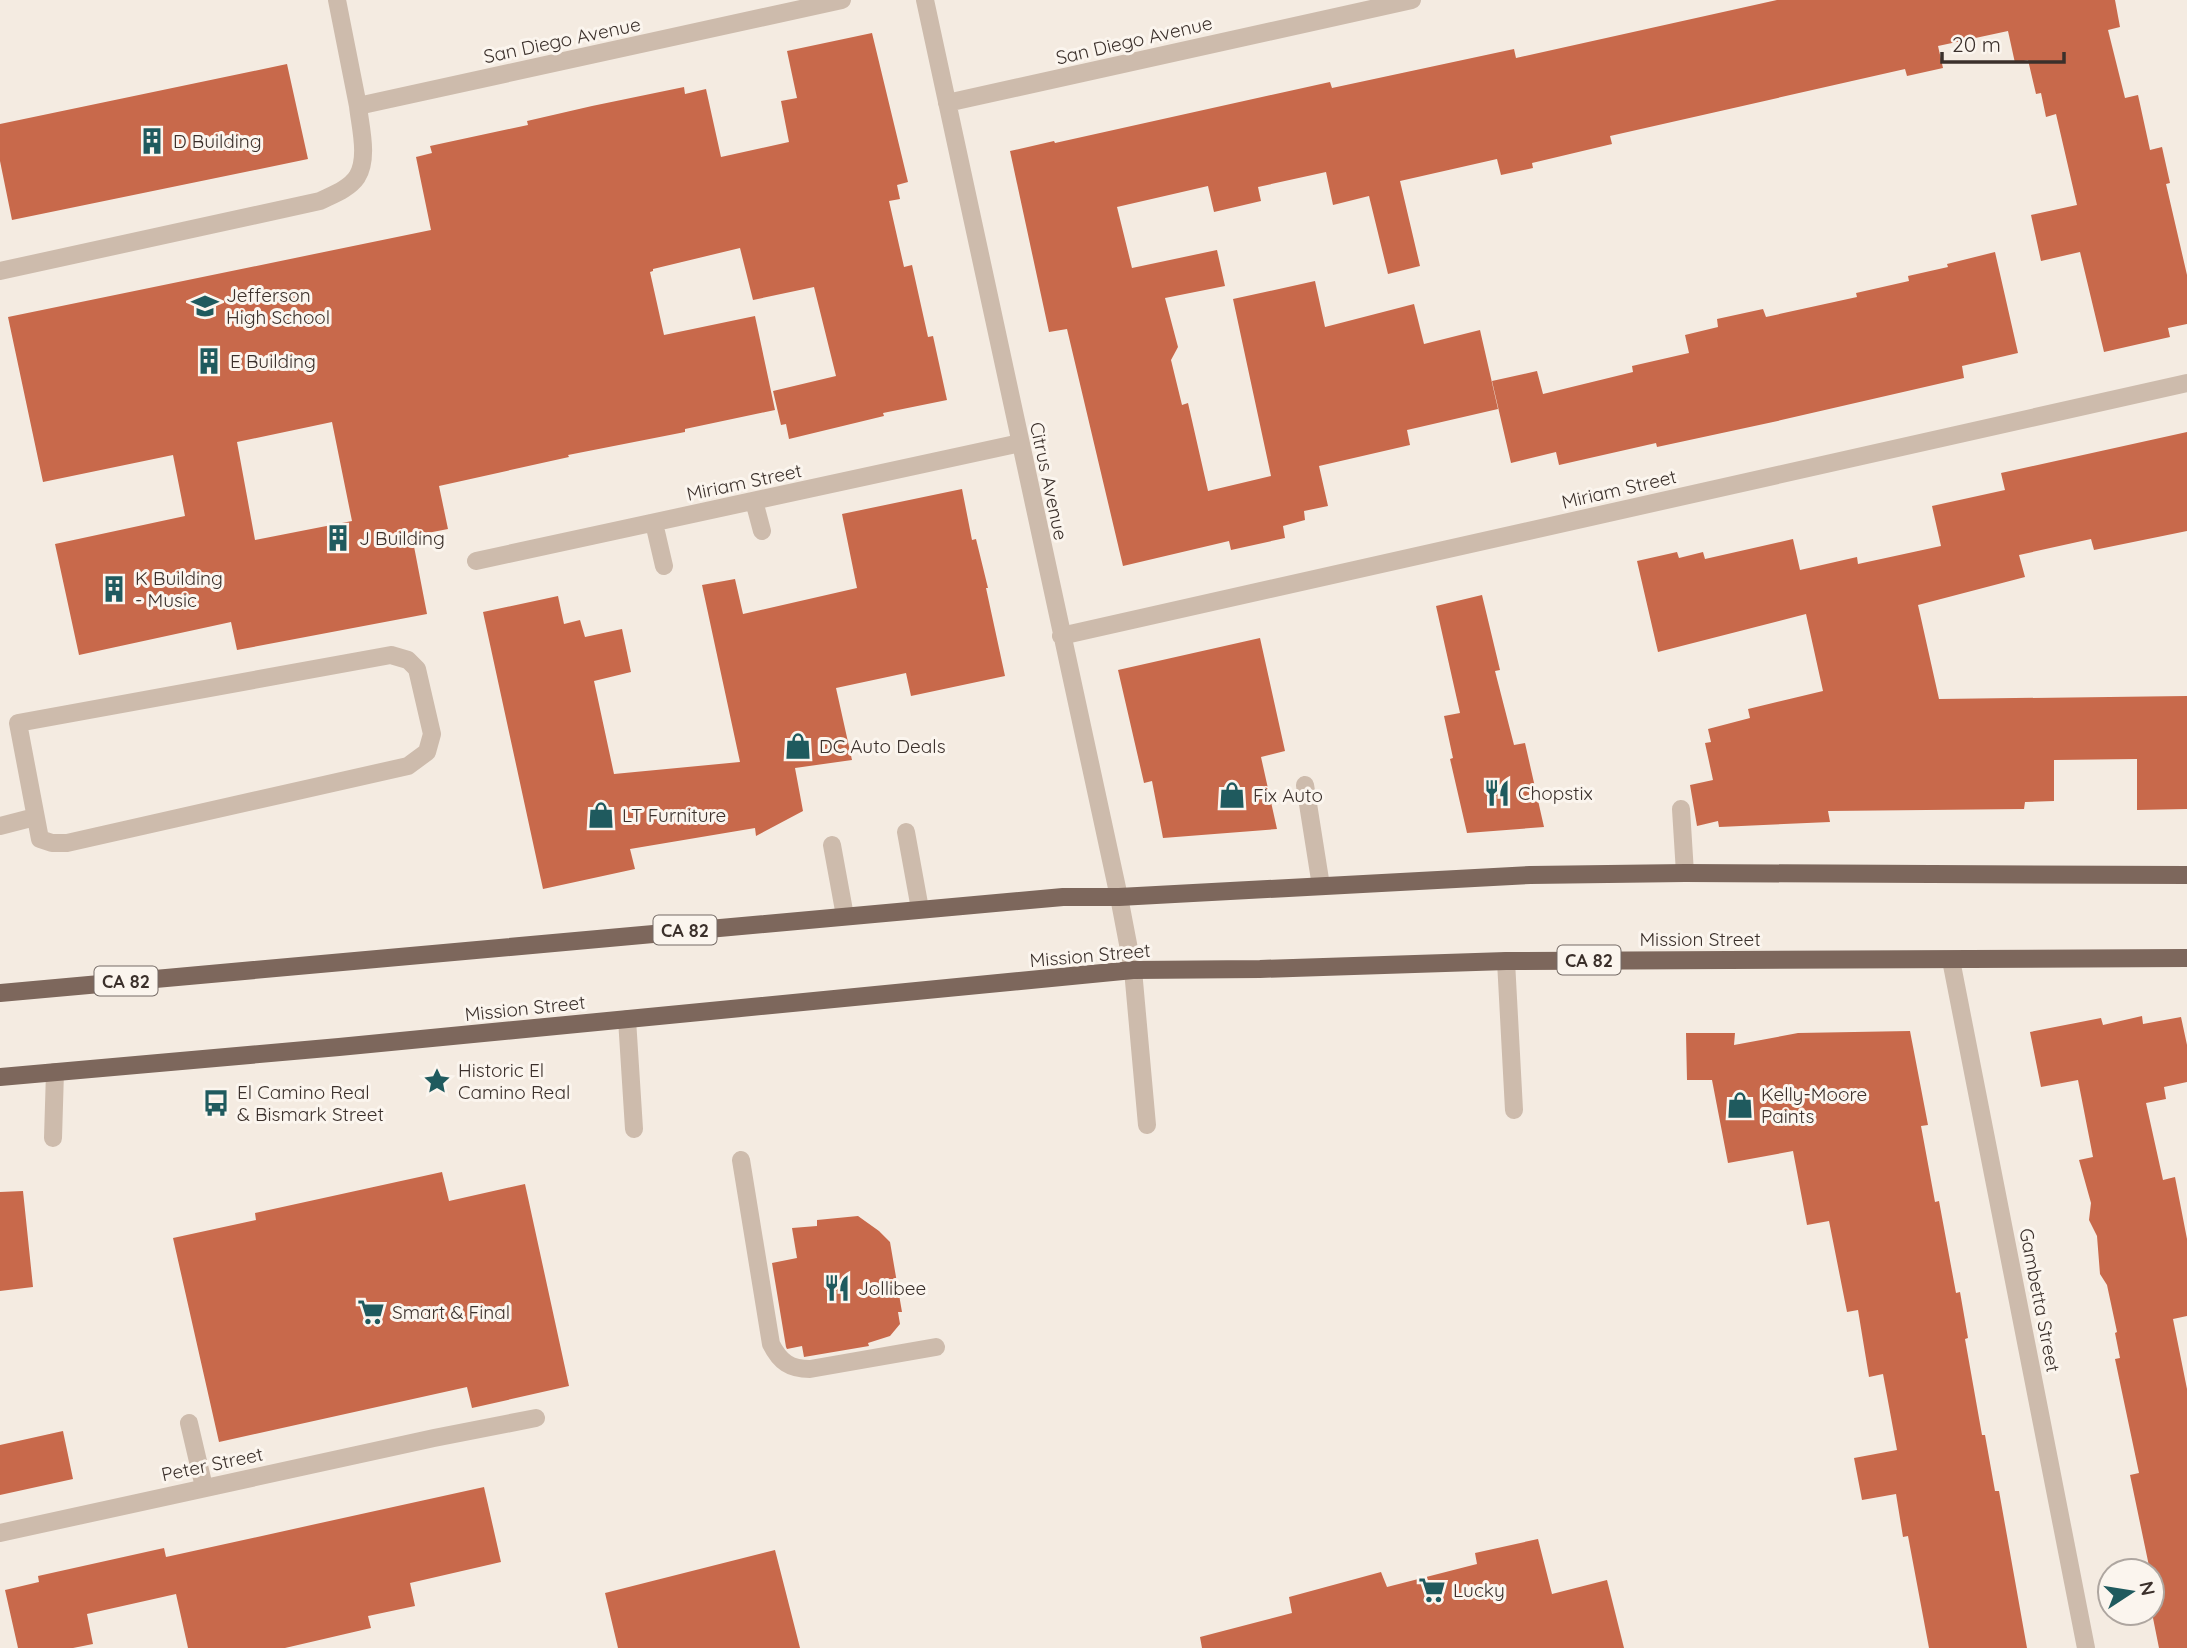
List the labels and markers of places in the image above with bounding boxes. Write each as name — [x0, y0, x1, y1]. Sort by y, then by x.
building icon: D Building — [137, 126, 167, 156]
place label: D Building — [173, 129, 262, 153]
place label: Jefferson High School — [226, 283, 330, 329]
school or university icon: Jefferson High School — [190, 291, 220, 321]
building icon: E Building — [194, 346, 224, 376]
place label: E Building — [230, 349, 316, 373]
building icon: J Building — [323, 523, 353, 553]
place label: J Building — [359, 526, 445, 550]
place label: K Building - Music — [135, 566, 223, 612]
building icon: K Building - Music — [99, 574, 129, 604]
shop icon: DC Auto Deals — [783, 731, 813, 761]
place label: DC Auto Deals — [819, 734, 946, 758]
restaurant icon: Chopstix — [1482, 778, 1512, 808]
shop icon: Fix Auto — [1217, 780, 1247, 810]
place label: Chopstix — [1518, 781, 1593, 805]
place label: Fix Auto — [1253, 783, 1323, 807]
shop icon: LT Furniture — [586, 800, 616, 830]
place label: LT Furniture — [622, 803, 726, 827]
place label: Historic El Camino Real — [458, 1058, 570, 1104]
place icon: Historic El Camino Real — [422, 1066, 452, 1096]
place label: El Camino Real & Bismark Street — [237, 1080, 384, 1126]
place label: Kelly-Moore Paints — [1761, 1082, 1867, 1128]
bus stop icon: El Camino Real & Bismark Street — [201, 1088, 231, 1118]
shop icon: Kelly-Moore Paints — [1725, 1090, 1755, 1120]
restaurant icon: Jollibee — [822, 1273, 852, 1303]
place label: Jollibee — [858, 1276, 926, 1300]
supermarket icon: Smart & Final — [356, 1297, 386, 1327]
place label: Smart & Final — [392, 1300, 510, 1324]
supermarket icon: Lucky — [1417, 1575, 1447, 1605]
place label: Lucky — [1453, 1578, 1505, 1602]

